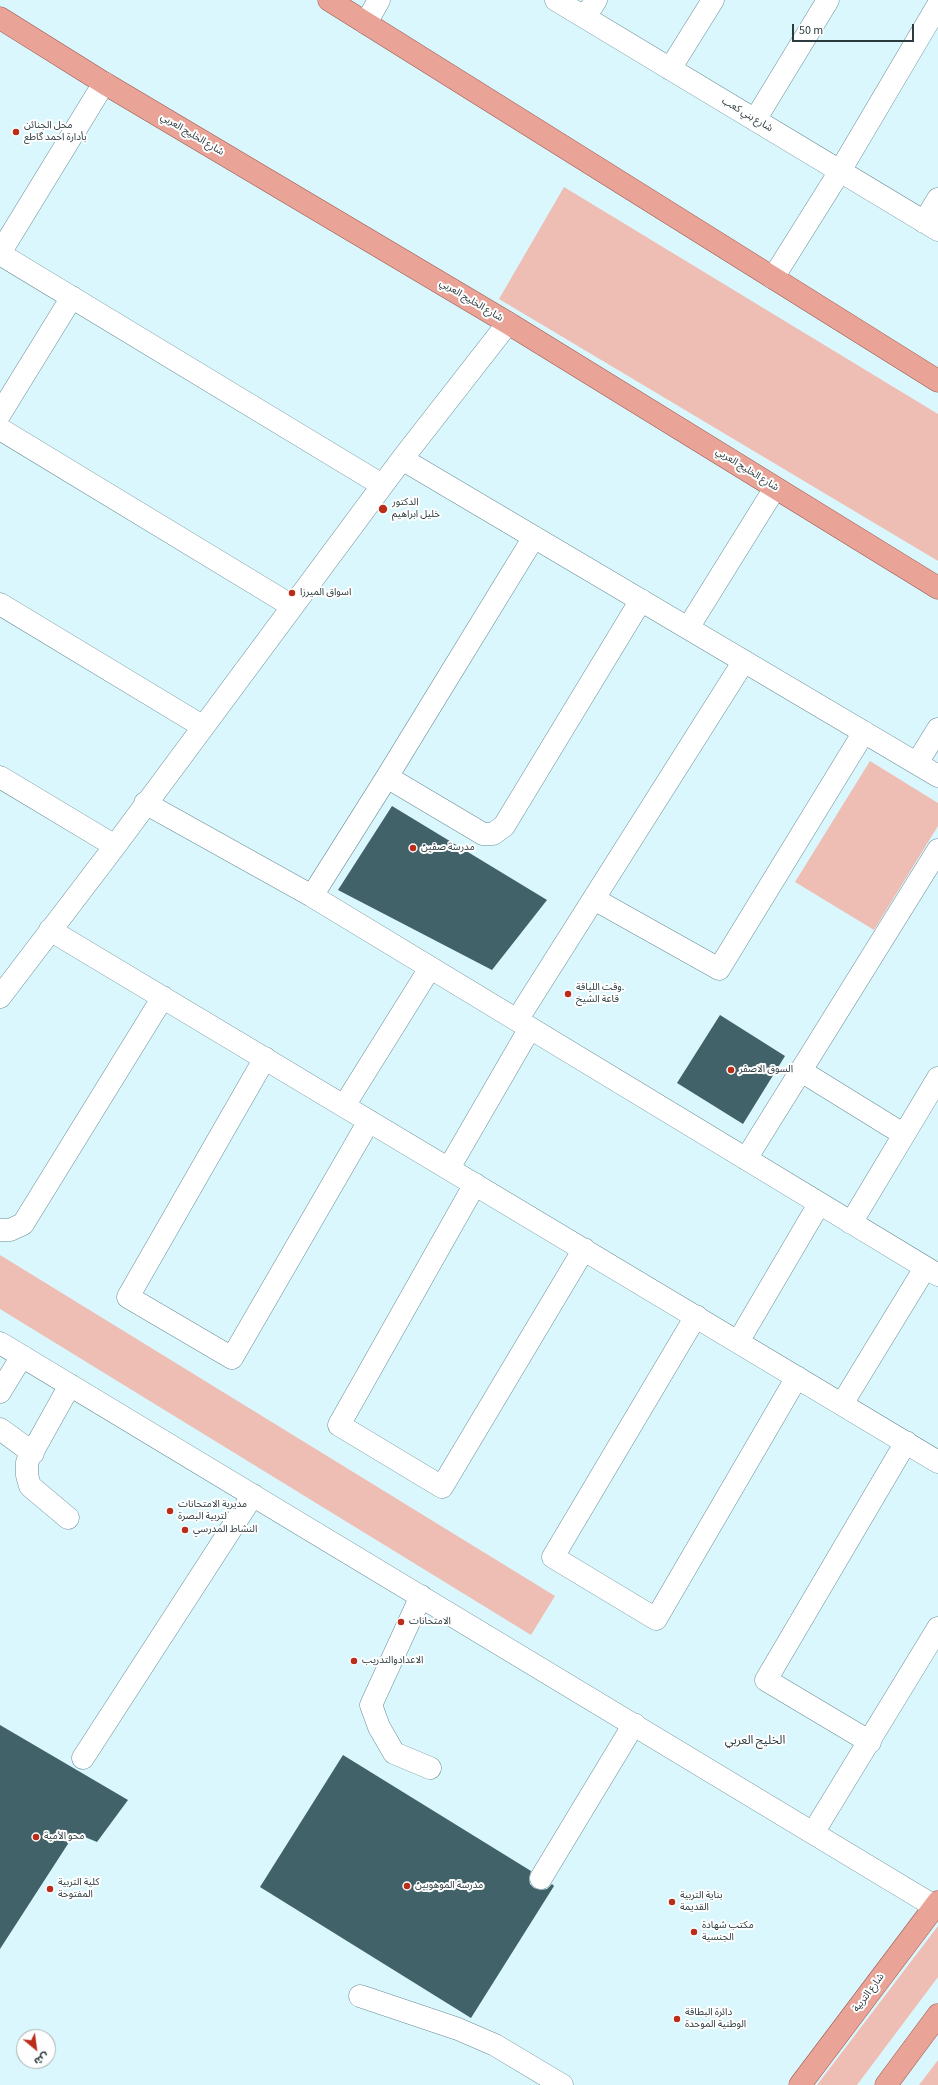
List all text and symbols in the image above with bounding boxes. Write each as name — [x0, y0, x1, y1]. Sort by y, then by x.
scale bar — [794, 16, 916, 42]
text: 50 m — [799, 22, 823, 39]
street label: شارع بني كعب — [719, 95, 775, 135]
street label: شارع الخليج العربي — [158, 111, 226, 159]
place label: محل الجنائن بأدارة احمد گاطع — [24, 120, 87, 144]
marker: محل الجنائن بأدارة احمد گاطع — [11, 127, 21, 137]
street label: شارع الخليج العربي — [437, 277, 505, 325]
street label: شارع الخليج العربي — [713, 446, 781, 494]
place label: الدكتور خليل ابراهيم — [392, 497, 440, 520]
marker: الدكتور خليل ابراهيم — [377, 503, 389, 515]
place label: اسواق الميرزا — [300, 587, 351, 599]
marker: اسواق الميرزا — [287, 588, 297, 598]
place label: مدرسة صفين — [421, 842, 475, 854]
marker: مدرسة صفين — [408, 843, 418, 853]
place label: وقت اللياقة. قاعة الشيخ — [576, 982, 624, 1006]
marker: وقت اللياقة. قاعة الشيخ — [563, 989, 573, 999]
place label: السوق الاصفر — [739, 1064, 793, 1076]
marker: السوق الاصفر — [726, 1065, 736, 1075]
place label: مديرية الامتحانات لتربية البصرة — [178, 1499, 247, 1522]
marker: مديرية الامتحانات لتربية البصرة — [165, 1506, 175, 1516]
place label: النشاط المدرسي — [193, 1524, 257, 1536]
marker: النشاط المدرسي — [180, 1525, 190, 1535]
place label: الامتحانات — [409, 1616, 451, 1628]
marker: الامتحانات — [396, 1617, 406, 1627]
place label: الاعدادوالتدريب — [362, 1655, 423, 1667]
marker: الاعدادوالتدريب — [349, 1656, 359, 1666]
district label: الخليج العربي — [725, 1734, 785, 1748]
place label: محو الأمية — [44, 1831, 84, 1843]
marker: محو الأمية — [31, 1832, 41, 1842]
place label: كلية التربية المفتوحة — [58, 1877, 99, 1900]
place label: مدرسة الموهوبين — [415, 1880, 483, 1892]
marker: مدرسة الموهوبين — [402, 1881, 412, 1891]
marker: كلية التربية المفتوحة — [45, 1884, 55, 1894]
place label: بناية التربية القديمة — [680, 1890, 723, 1914]
marker: بناية التربية القديمة — [667, 1897, 677, 1907]
place label: مكتب شهادة الجنسية — [702, 1920, 754, 1944]
marker: مكتب شهادة الجنسية — [689, 1927, 699, 1937]
street label: شارع التربية — [851, 1971, 887, 2015]
place label: دائرة البطاقة الوطنية الموحدة — [685, 2007, 746, 2030]
marker: دائرة البطاقة الوطنية الموحدة — [672, 2014, 682, 2024]
north arrow — [16, 2029, 56, 2069]
text: ش — [31, 2049, 52, 2069]

